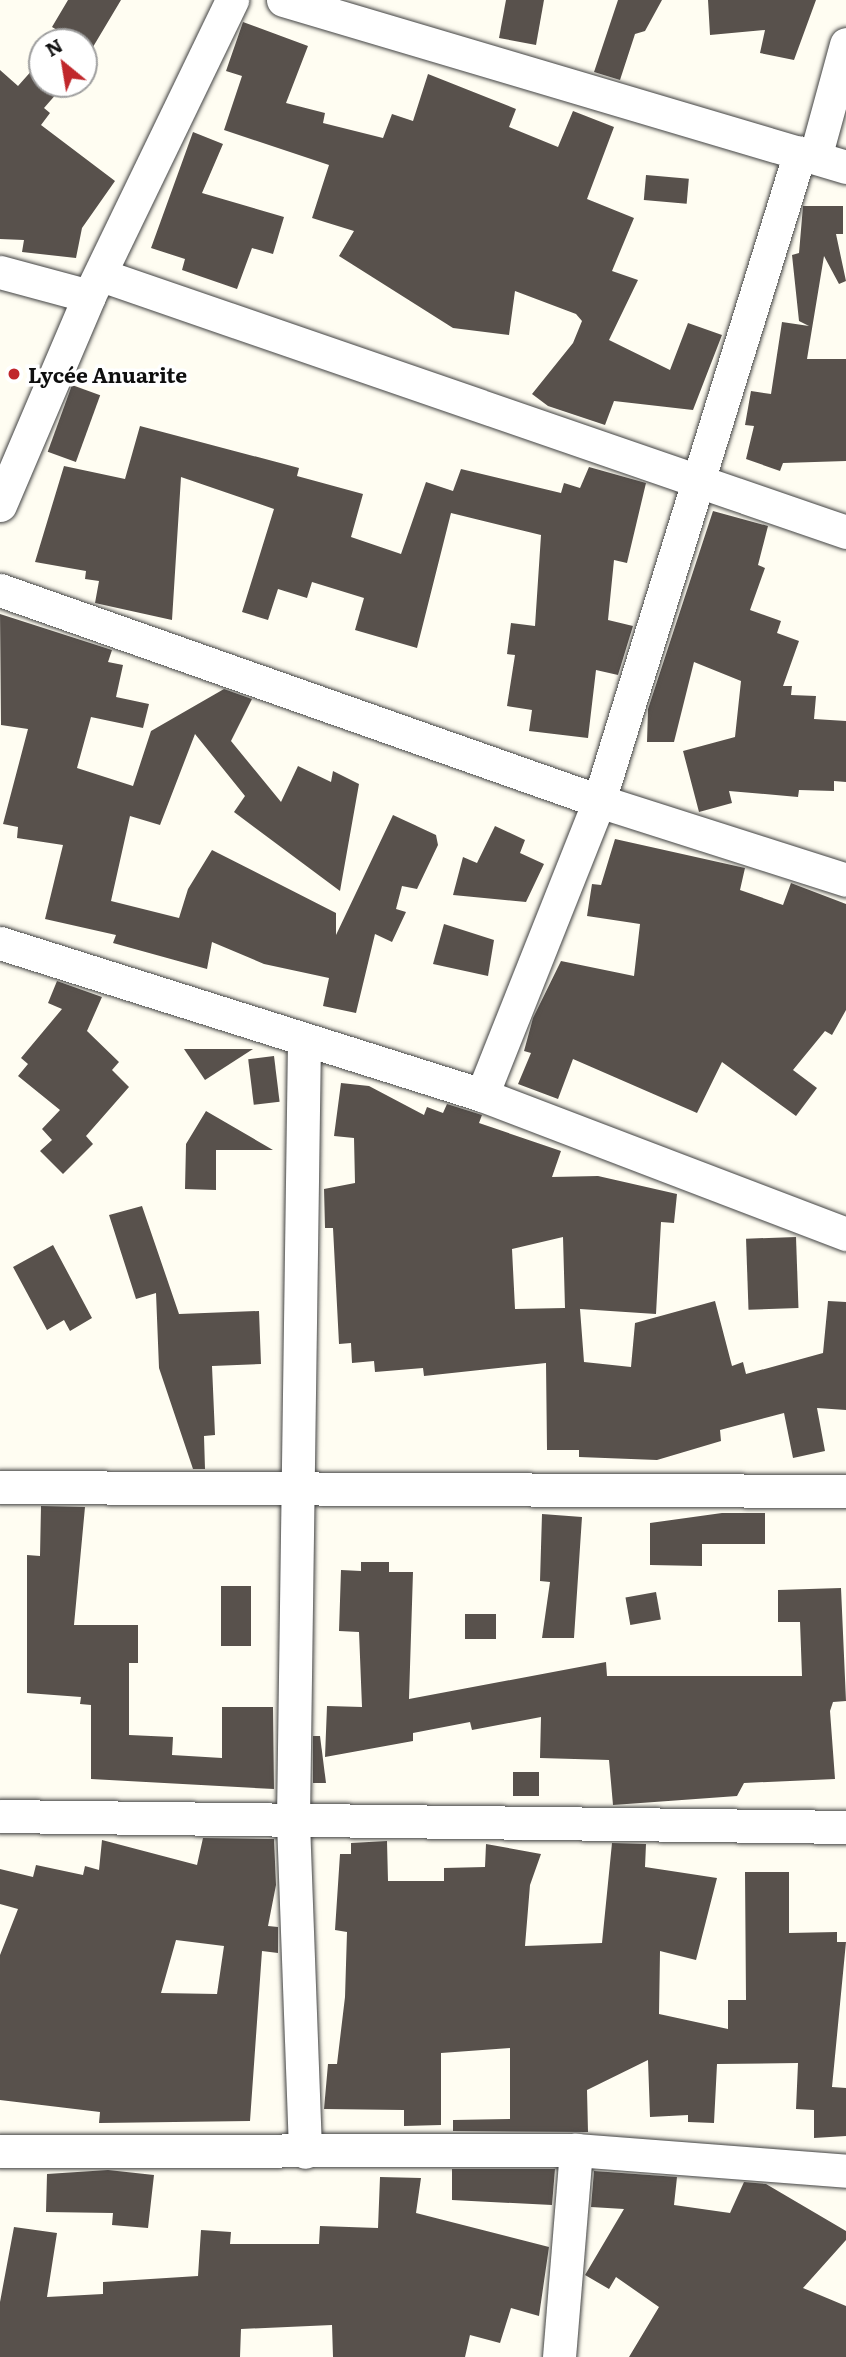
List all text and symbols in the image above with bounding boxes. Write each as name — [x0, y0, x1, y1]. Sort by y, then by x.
north arrow — [28, 28, 98, 98]
text: N — [40, 30, 67, 63]
place label: Lycée Anuarite — [28, 361, 187, 387]
marker: Lycée Anuarite — [6, 366, 22, 382]

